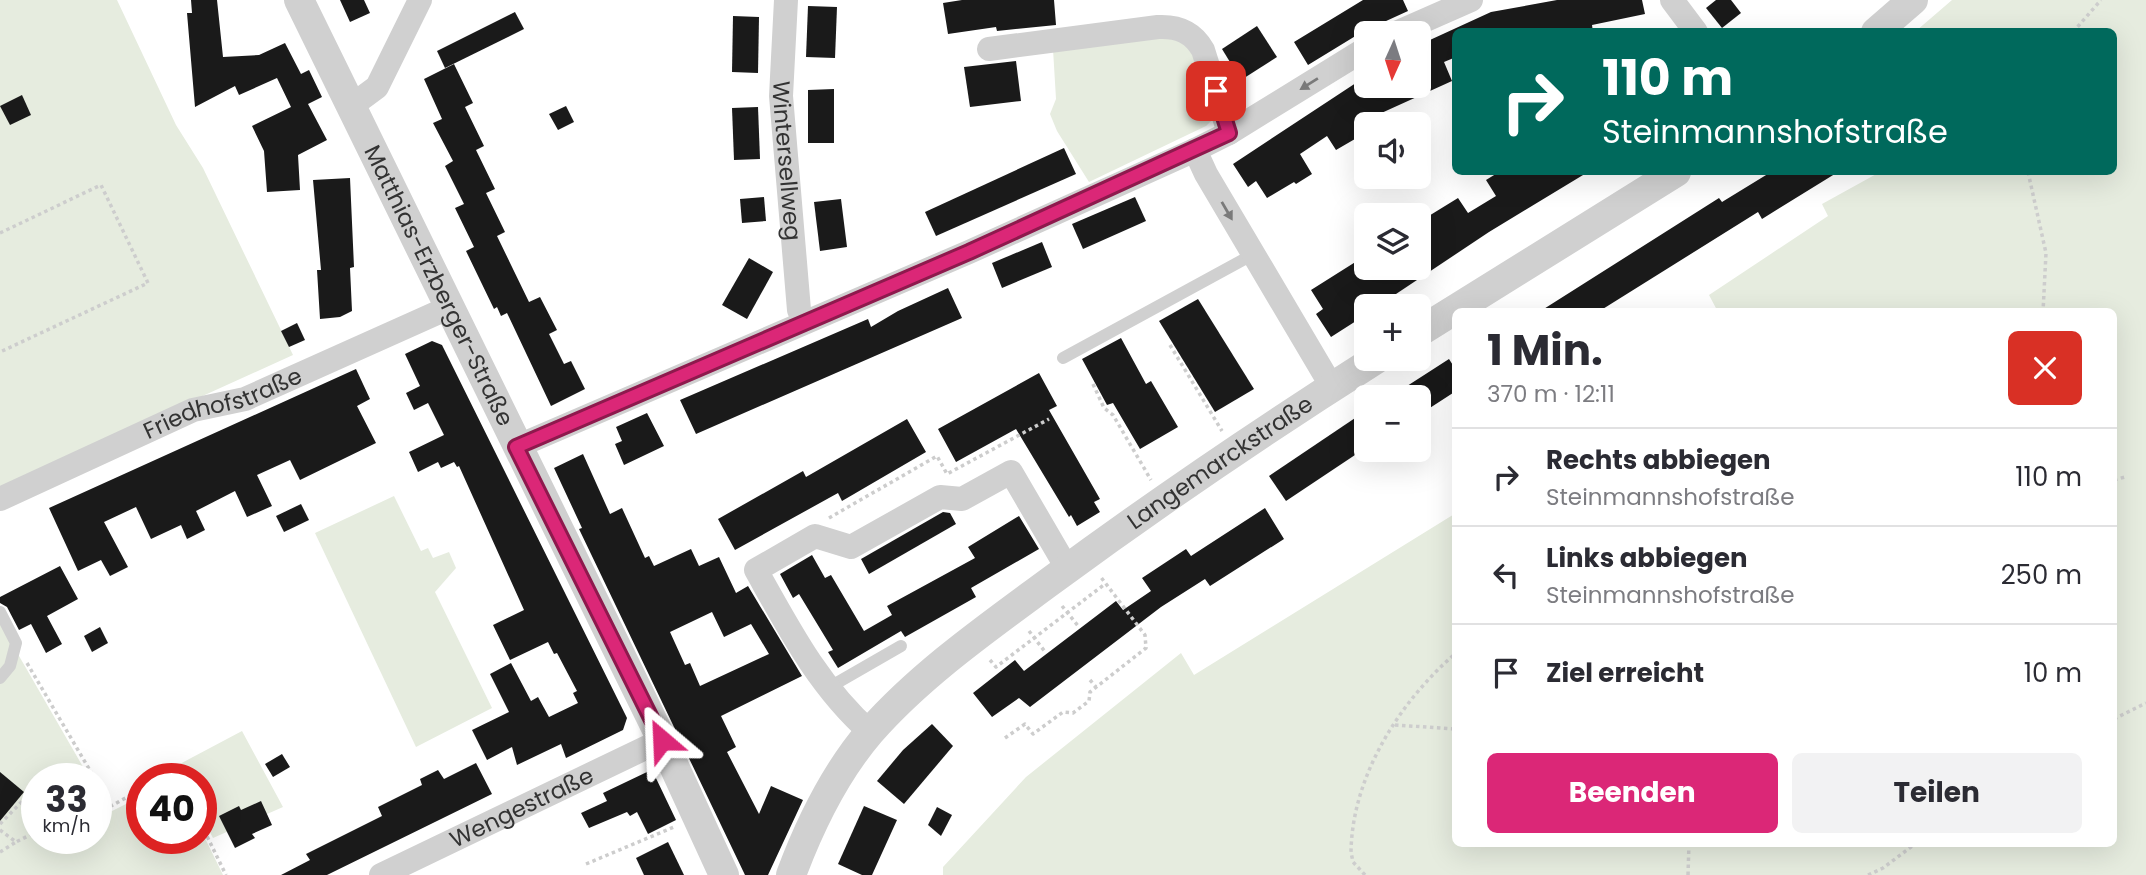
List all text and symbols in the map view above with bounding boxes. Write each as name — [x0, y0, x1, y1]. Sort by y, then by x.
north arrow — [1354, 21, 1432, 98]
map controls — [1354, 21, 1431, 462]
text: 110 m — [1602, 44, 1733, 112]
icon: right — [1487, 56, 1578, 147]
pin — [1186, 61, 1246, 121]
icon: arrive — [1197, 72, 1235, 110]
one-way arrow — [1299, 77, 1318, 90]
street label: Wintersellweg — [765, 80, 809, 242]
text: Steinmannshofstraße — [1602, 109, 1948, 154]
button: sound — [1354, 112, 1431, 189]
street label: Matthias-Erzberger-Straße — [357, 140, 521, 431]
one-way arrow — [1221, 201, 1233, 220]
button: layers — [1354, 203, 1431, 280]
button: + — [1354, 294, 1431, 371]
text: 1 Min. — [1487, 321, 1603, 380]
button: close — [2008, 331, 2082, 405]
street label: Friedhofstraße — [138, 359, 307, 447]
text: 370 m · 12:11 — [1487, 378, 1615, 410]
button: − — [1354, 385, 1431, 462]
street label: Langemarckstraße — [1121, 388, 1319, 537]
text: Rechts abbiegen — [1546, 442, 1771, 478]
icon: right — [1487, 458, 1525, 496]
text: 110 m — [2015, 459, 2082, 495]
text: Steinmannshofstraße — [1546, 481, 1795, 513]
text: Links abbiegen — [1546, 540, 1748, 576]
icon: left — [1487, 556, 1525, 594]
text: 250 m — [2001, 557, 2082, 593]
text: Steinmannshofstraße — [1546, 579, 1795, 611]
icon: arrive — [1487, 654, 1525, 692]
text: Ziel erreicht — [1546, 655, 1704, 691]
text: 10 m — [2024, 655, 2082, 691]
position arrow — [625, 703, 699, 777]
button: Beenden — [1487, 753, 1778, 833]
button: Teilen — [1792, 753, 2082, 833]
street label: Wengestraße — [444, 759, 599, 856]
speed limit sign: 40 — [126, 763, 217, 854]
text: 33 — [45, 775, 88, 824]
text: km/h — [43, 813, 90, 838]

